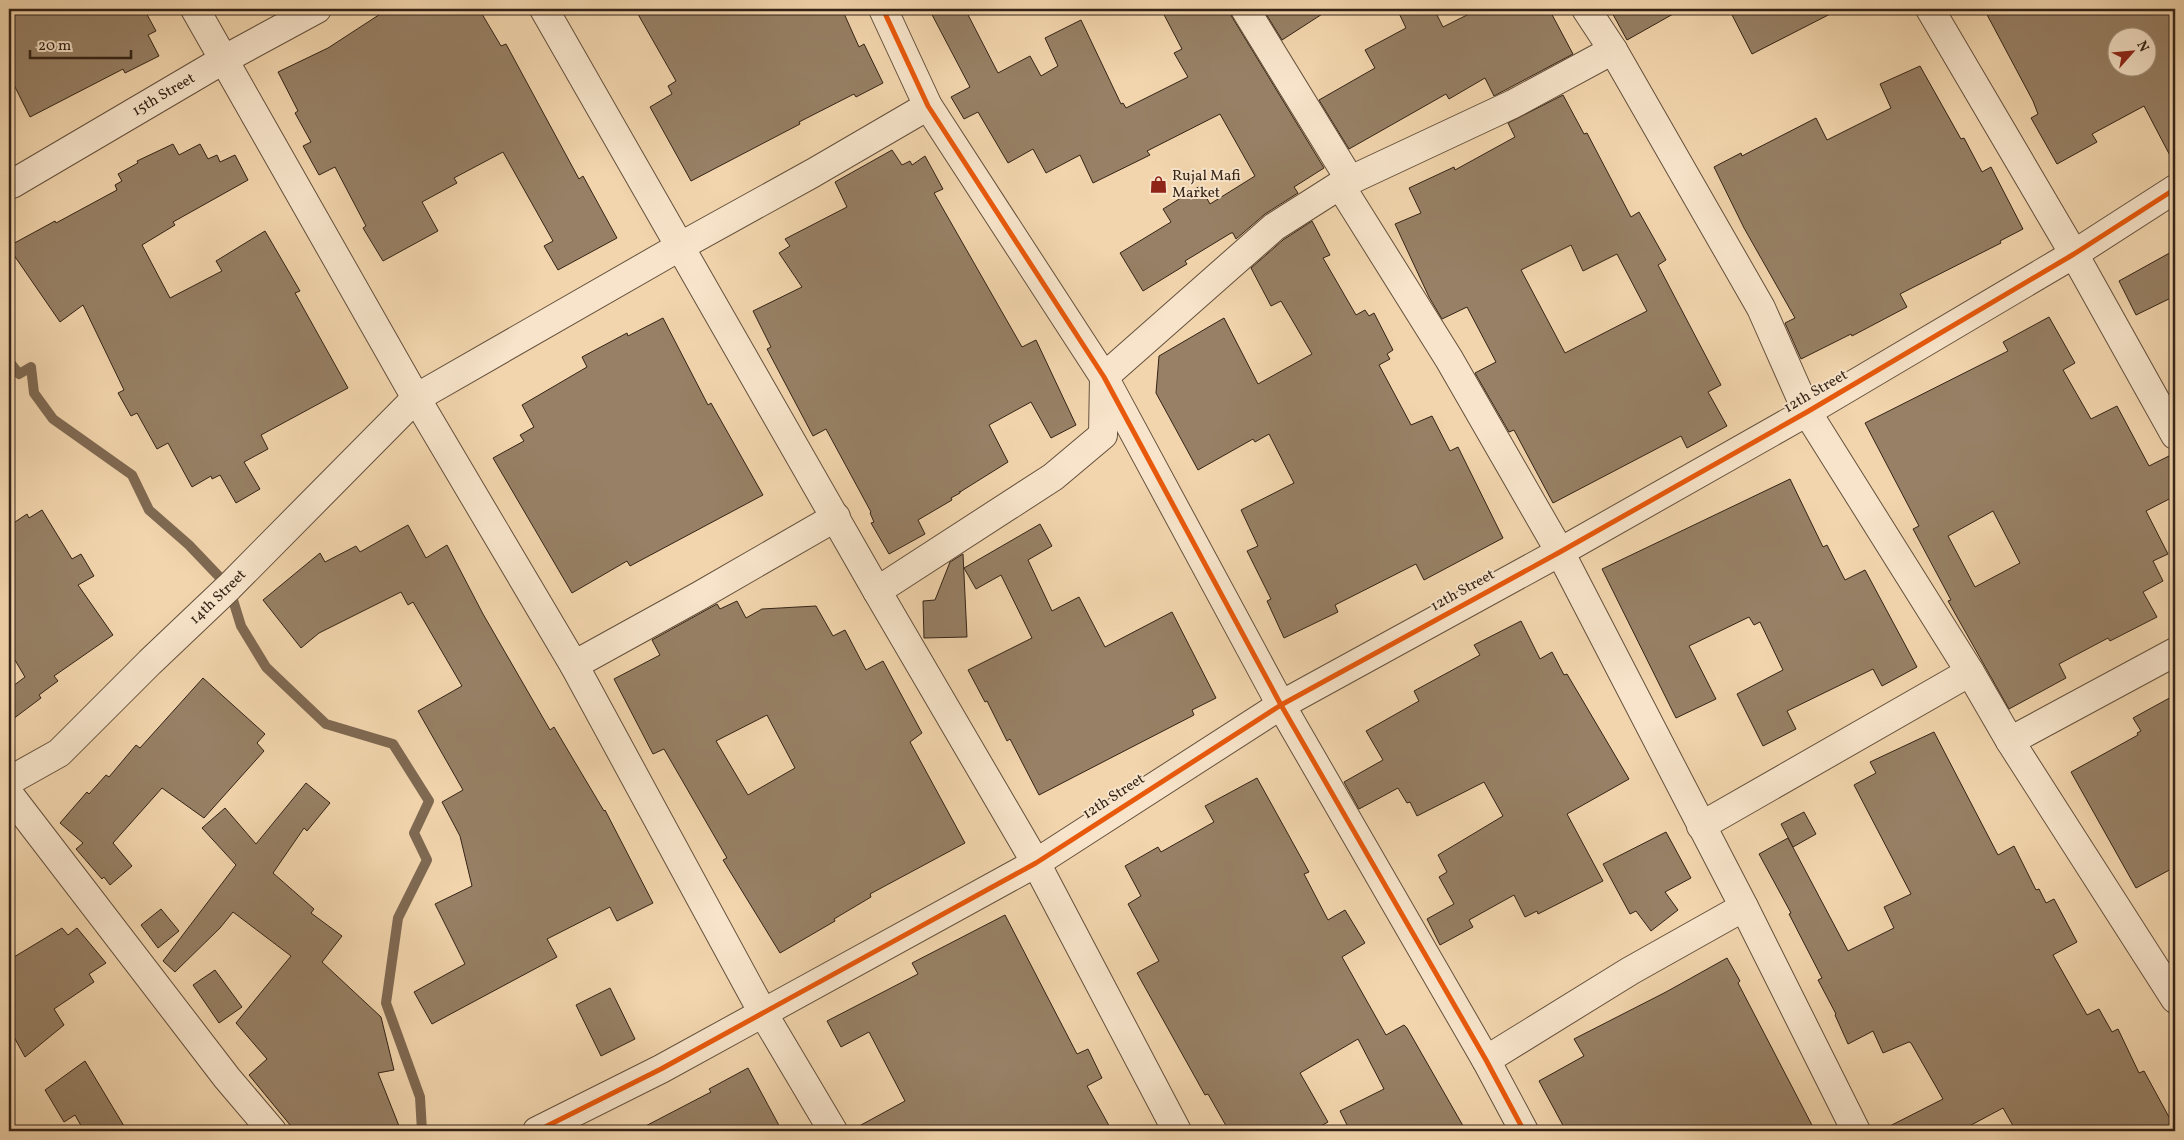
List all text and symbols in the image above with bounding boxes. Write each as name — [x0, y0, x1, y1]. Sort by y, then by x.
scale bar — [30, 28, 131, 60]
north arrow — [2106, 28, 2156, 78]
text: 20 m — [38, 36, 71, 57]
text: N — [2131, 38, 2153, 56]
street label: 15th Street — [128, 68, 199, 122]
place label: Rujal Mafi Market — [1172, 166, 1241, 204]
shop icon: Rujal Mafi Market — [1148, 175, 1168, 195]
street label: 12th Street — [1780, 365, 1852, 419]
street label: 14th Street — [185, 565, 251, 629]
street label: 12th Street — [1427, 565, 1499, 617]
street label: 12th Street — [1079, 769, 1149, 825]

